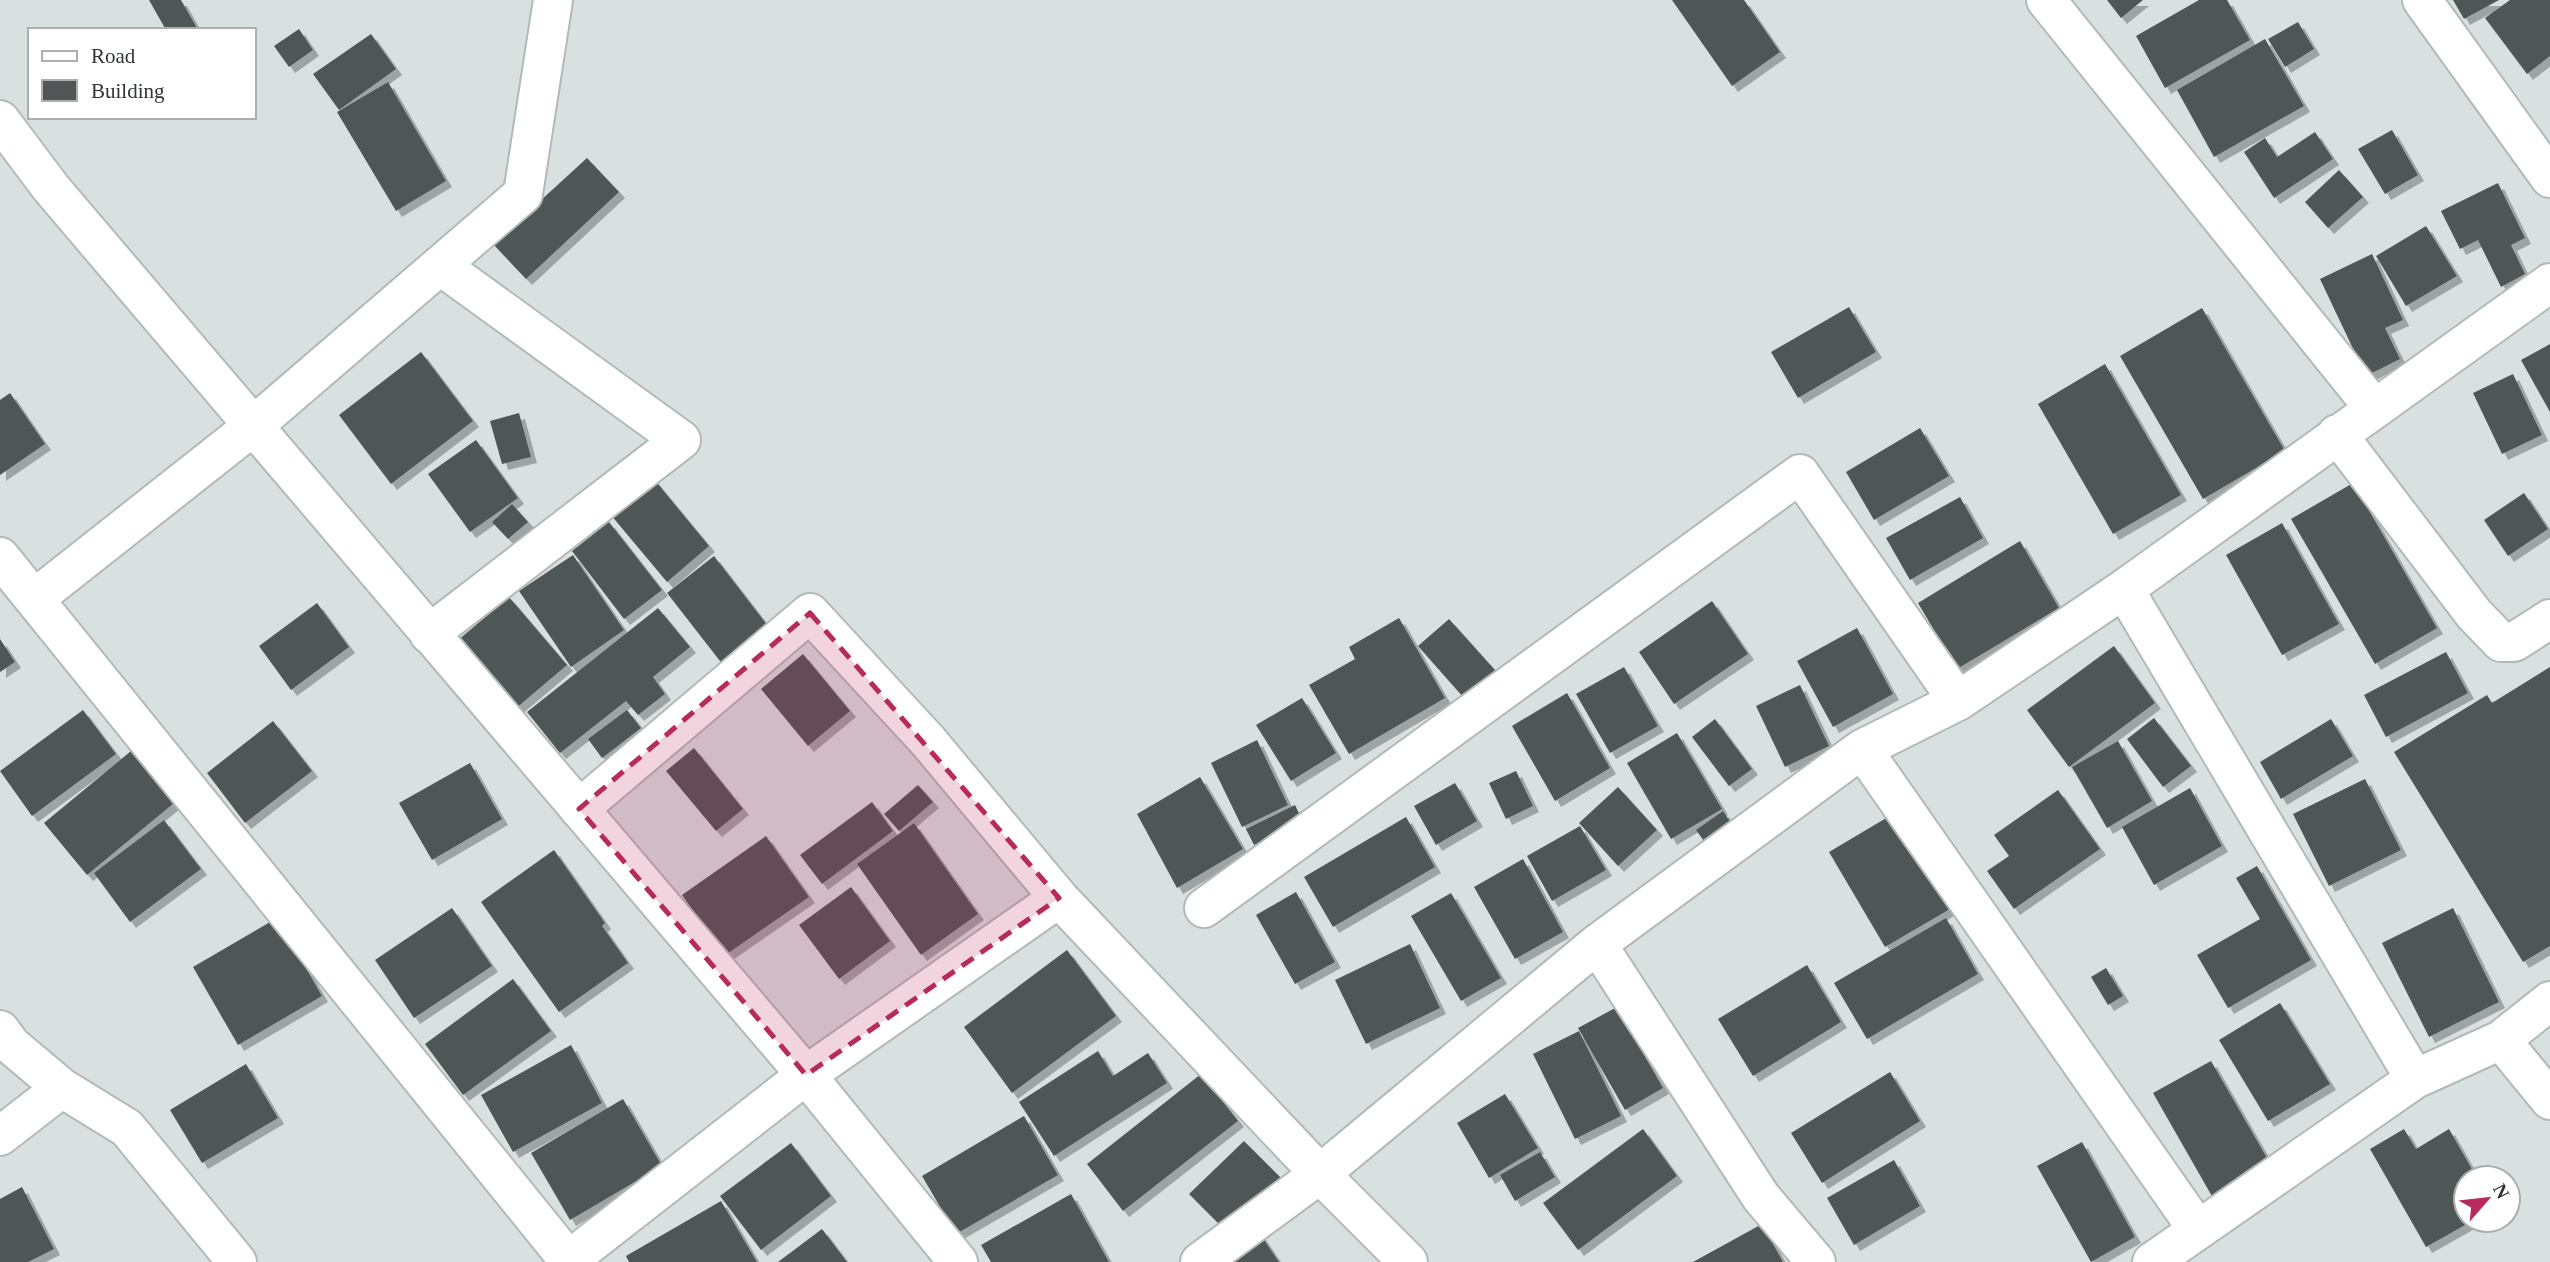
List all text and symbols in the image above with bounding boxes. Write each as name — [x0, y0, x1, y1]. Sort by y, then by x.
legend — [28, 28, 256, 119]
text: Road — [91, 44, 136, 68]
text: Building — [91, 79, 165, 103]
north arrow — [2452, 1164, 2522, 1234]
text: N — [2489, 1180, 2514, 1202]

